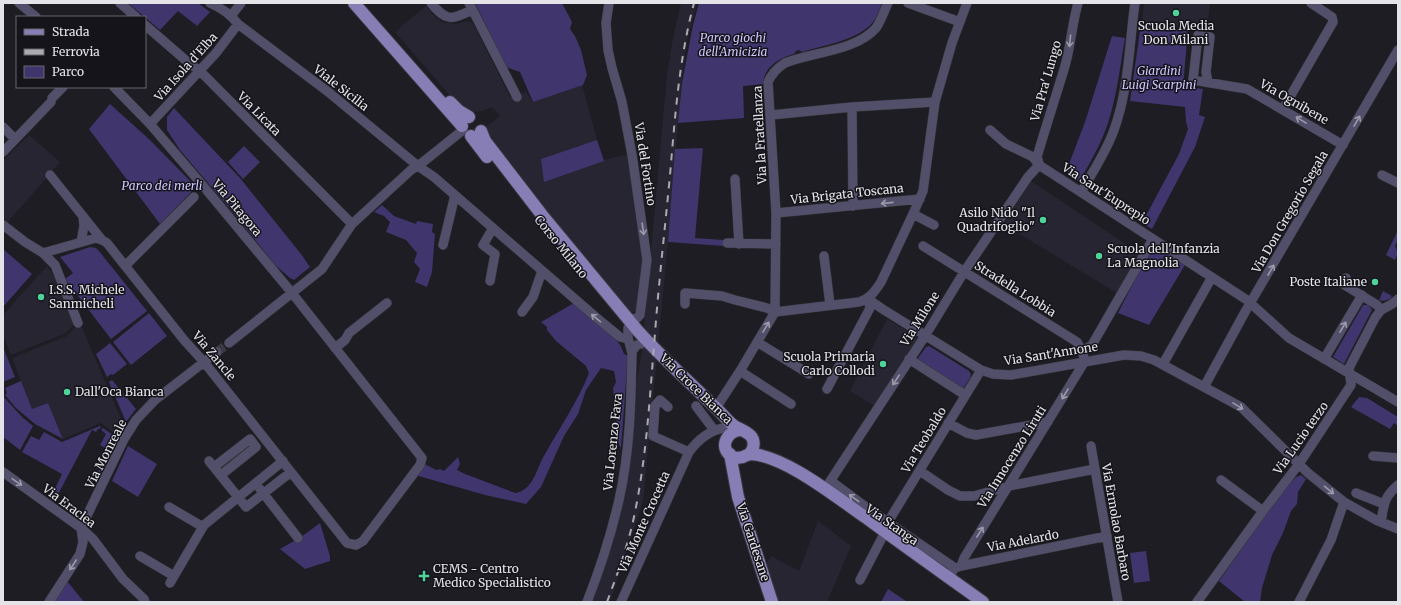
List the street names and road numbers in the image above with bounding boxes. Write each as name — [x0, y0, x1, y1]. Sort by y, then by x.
street label: Via Isola d'Elba — [150, 29, 221, 105]
street label: Via Pra' Lungo — [1027, 39, 1064, 124]
street label: Viale Sicilia — [310, 61, 372, 114]
street label: Via Ognibene — [1256, 75, 1331, 127]
street label: Via la Fratellanza — [749, 85, 770, 186]
street label: Via Licata — [234, 88, 285, 139]
street label: Via del Fortino — [631, 120, 659, 207]
street label: Via Don Gregorio Segala — [1248, 147, 1331, 276]
street label: Via Sant'Euprepio — [1058, 159, 1153, 228]
street label: Via Pitagora — [209, 175, 266, 240]
street label: Via Brigata Toscana — [789, 180, 905, 207]
street label: Corso Milano — [532, 212, 591, 281]
street label: Stradella Lobbia — [972, 258, 1059, 320]
street label: Via Milone — [896, 289, 942, 350]
street label: Via Zancle — [189, 327, 239, 383]
street label: Via Sant'Annone — [1002, 339, 1099, 368]
street label: Via Croce Bianca — [656, 350, 736, 427]
street label: Via Lorenzo Fava — [600, 392, 625, 492]
street label: Via Lucio terzo — [1269, 399, 1331, 478]
street label: Via Innocenzo Liruti — [973, 403, 1049, 511]
street label: Via Teobaldo — [897, 404, 949, 476]
street label: Via Monreale — [81, 417, 129, 492]
street label: Via Ermolao Barbaro — [1099, 461, 1134, 582]
street label: Via Monte Crocetta — [614, 468, 673, 576]
street label: Via Eraclea — [39, 480, 99, 531]
street label: Via Gardesane — [733, 500, 773, 583]
street label: Via Stanga — [862, 500, 922, 548]
street label: Via Adelardo — [985, 526, 1060, 555]

